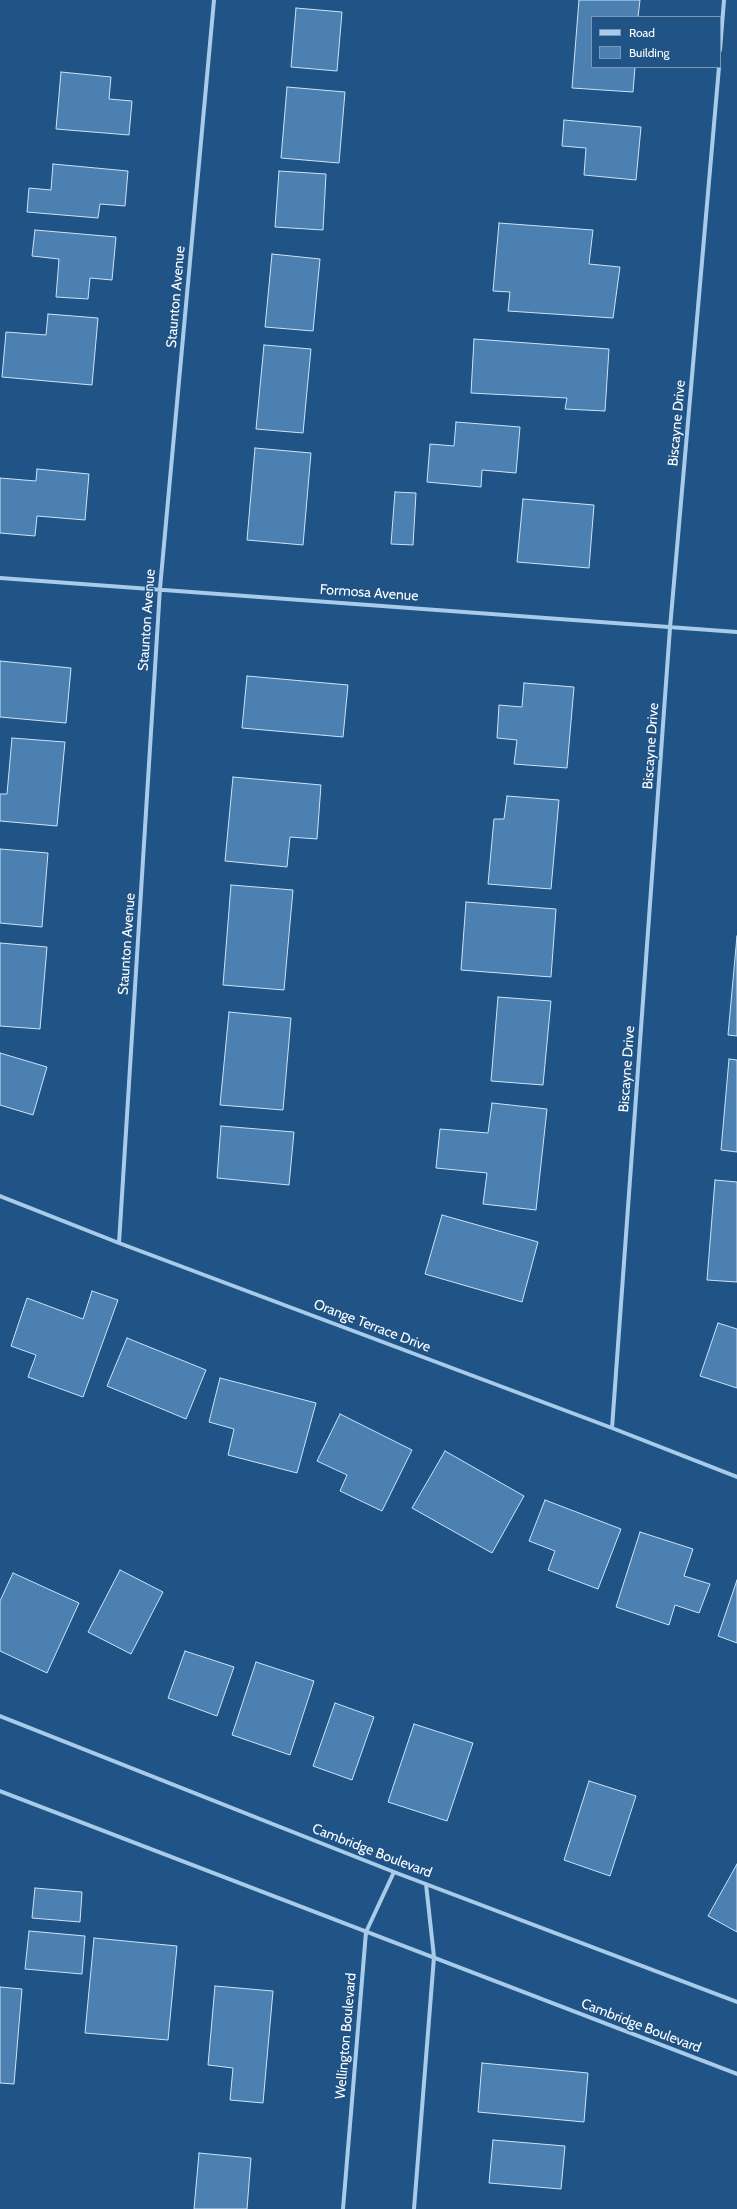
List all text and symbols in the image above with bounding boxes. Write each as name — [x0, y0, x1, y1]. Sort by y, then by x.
legend — [591, 16, 721, 68]
text: Road — [629, 25, 655, 40]
text: Building — [629, 45, 670, 60]
street label: Staunton Avenue — [163, 245, 189, 349]
street label: Biscayne Drive — [665, 379, 689, 467]
street label: Staunton Avenue — [135, 568, 159, 672]
street label: Formosa Avenue — [319, 581, 419, 605]
street label: Biscayne Drive — [640, 702, 662, 790]
street label: Staunton Avenue — [115, 892, 139, 996]
street label: Biscayne Drive — [616, 1025, 638, 1113]
street label: Orange Terrace Drive — [311, 1296, 433, 1356]
street label: Cambridge Boulevard — [310, 1820, 434, 1882]
street label: Wellington Boulevard — [332, 1972, 360, 2100]
street label: Cambridge Boulevard — [579, 1995, 703, 2057]

